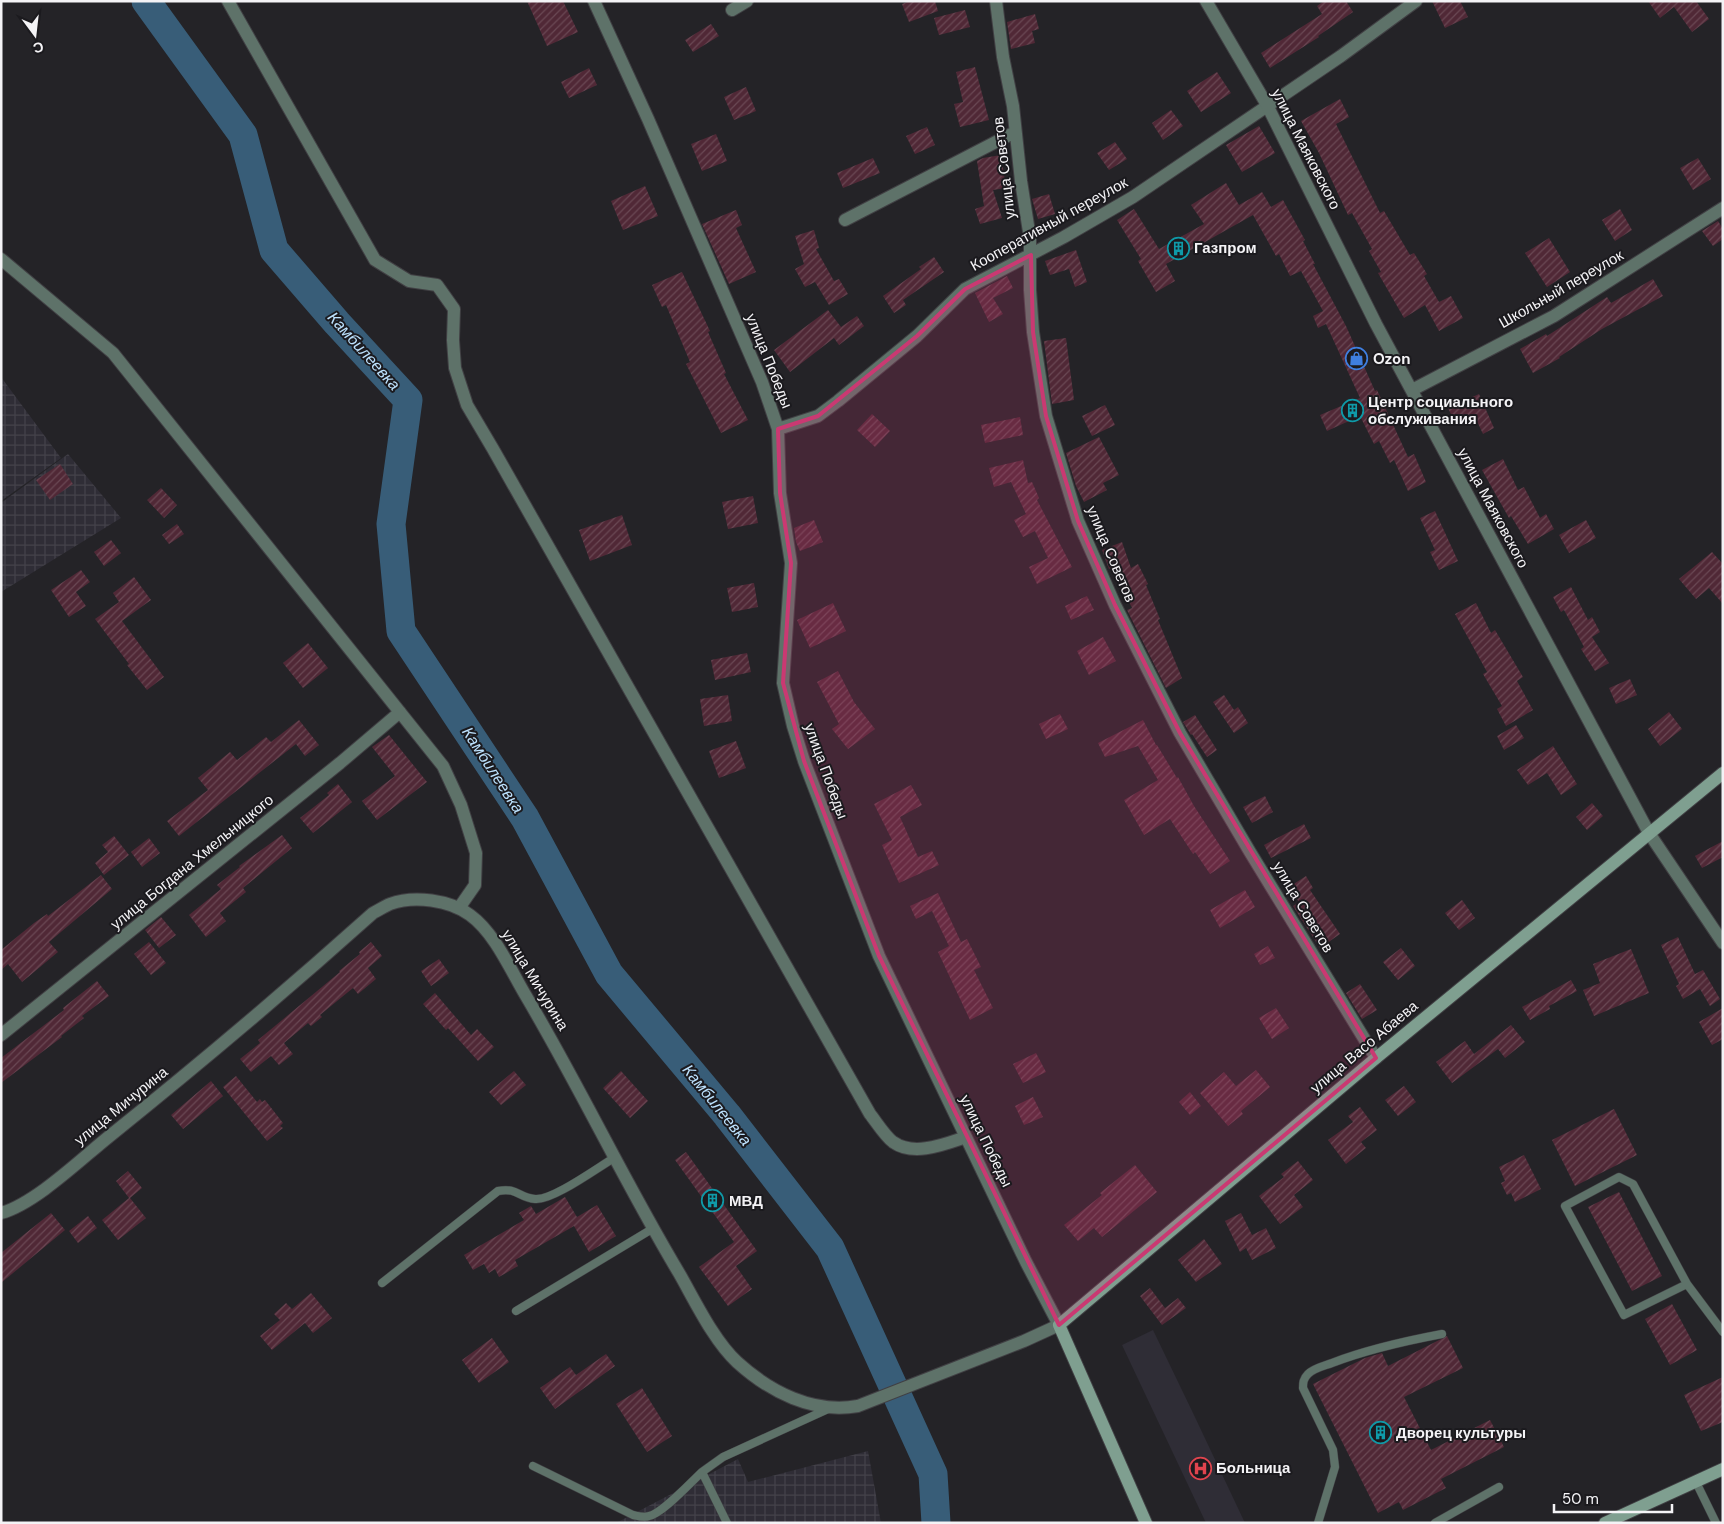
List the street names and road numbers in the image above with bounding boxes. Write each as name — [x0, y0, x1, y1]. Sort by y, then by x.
street label: улица Маяковского — [1267, 85, 1345, 213]
street label: улица Советов — [988, 116, 1020, 220]
street label: Кооперативный переулок — [967, 172, 1132, 276]
street label: Школьный переулок — [1495, 245, 1627, 333]
street label: улица Победы — [741, 311, 797, 411]
street label: улица Маяковского — [1453, 444, 1533, 572]
street label: улица Советов — [1082, 503, 1140, 605]
street label: улица Победы — [799, 720, 853, 822]
street label: улица Богдана Хмельницкого — [106, 790, 278, 934]
street label: улица Советов — [1268, 858, 1338, 956]
street label: улица Мичурина — [497, 926, 573, 1035]
street label: улица Васо Абаева — [1306, 996, 1423, 1098]
street label: улица Мичурина — [70, 1062, 172, 1150]
street label: улица Победы — [955, 1092, 1017, 1190]

